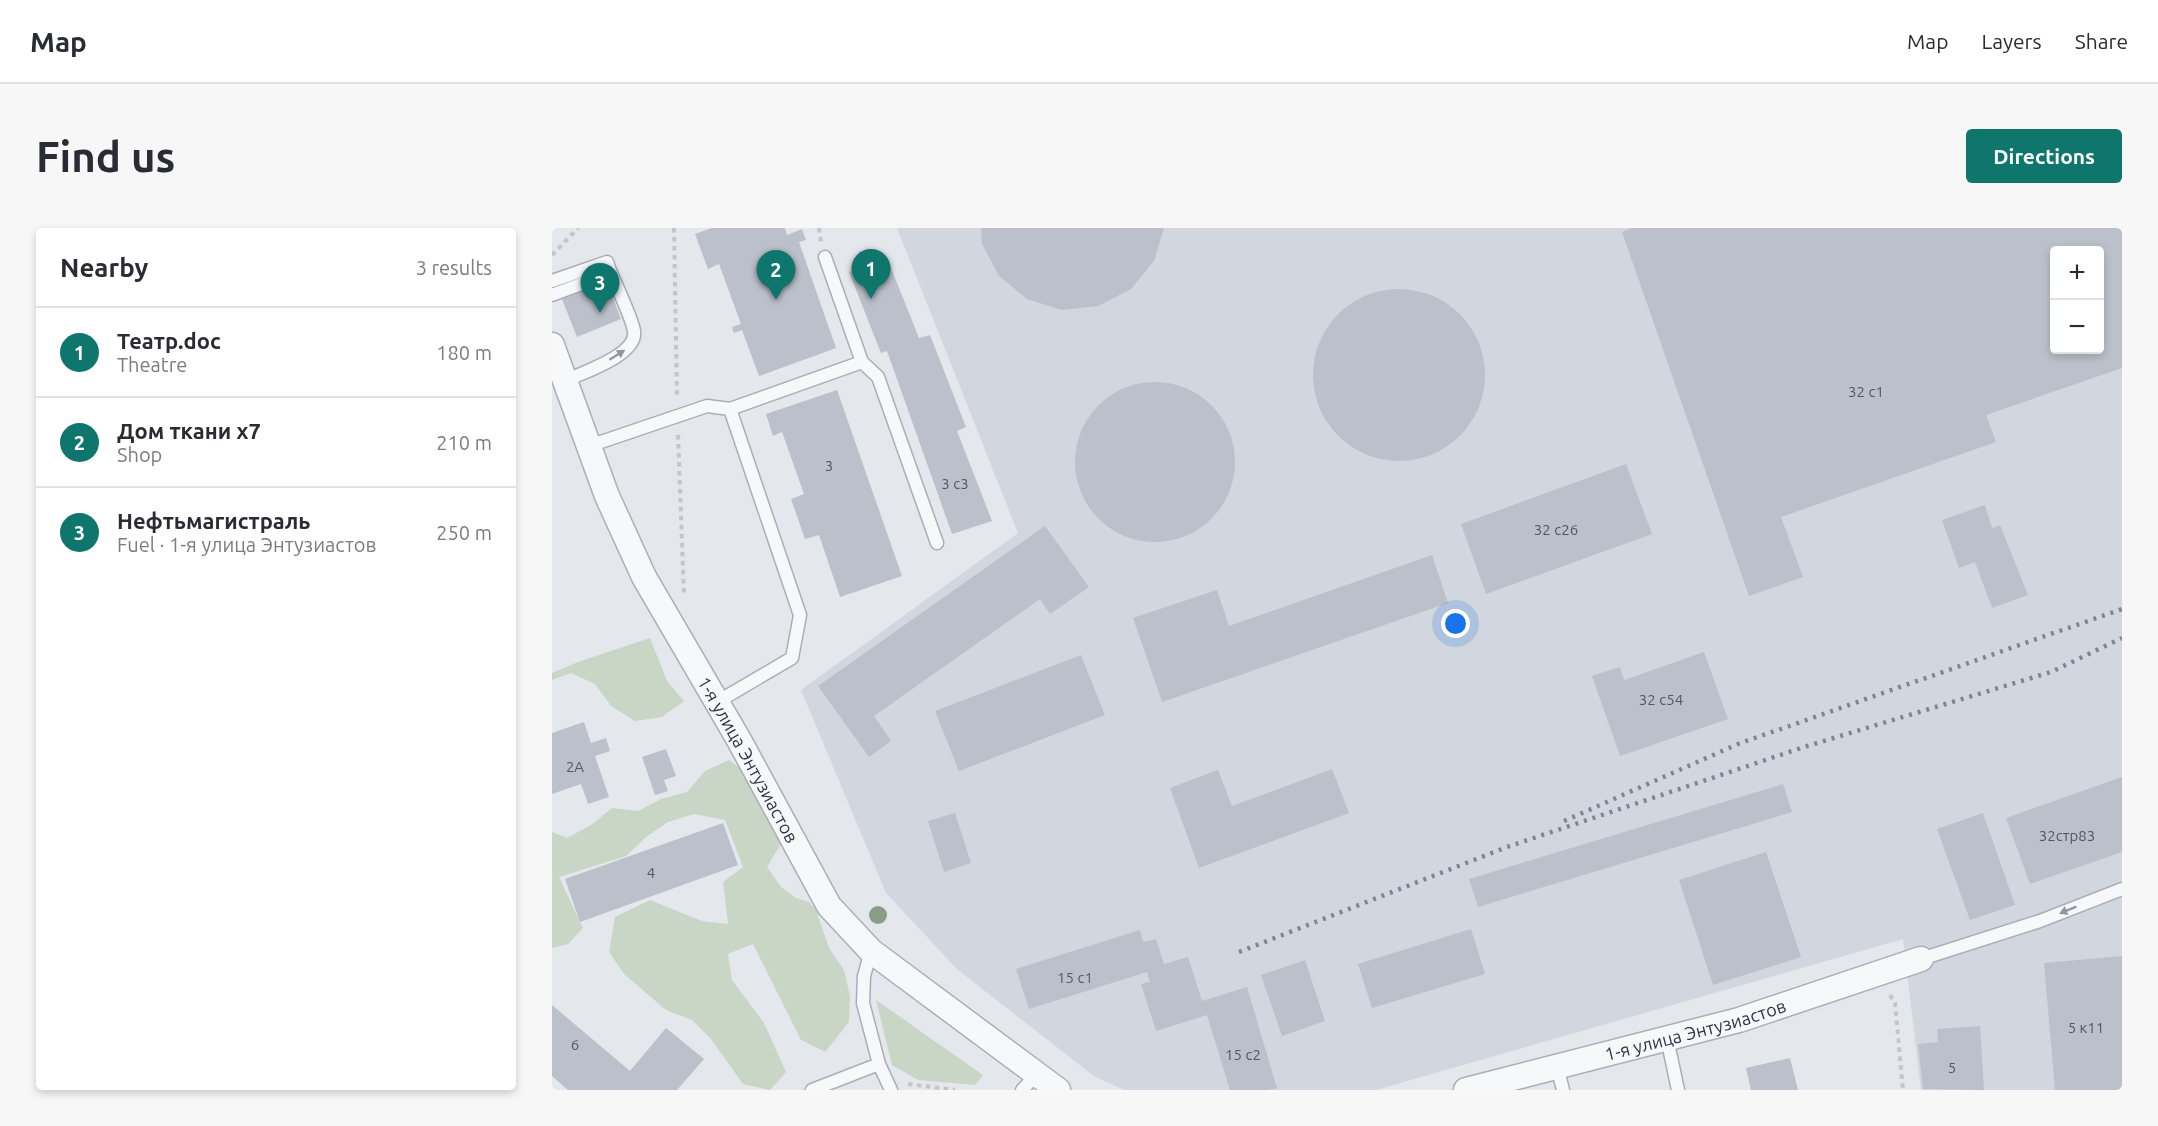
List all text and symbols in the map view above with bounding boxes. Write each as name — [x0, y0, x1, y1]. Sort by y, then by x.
text: Map — [30, 26, 87, 57]
text: Map — [1907, 29, 1948, 53]
text: Layers — [1981, 29, 2042, 53]
text: Share — [2075, 29, 2128, 53]
button: Directions — [1966, 129, 2122, 183]
text: Find us — [36, 133, 175, 180]
map controls — [2050, 246, 2104, 354]
button: + — [2050, 246, 2104, 300]
pin: 2 — [756, 250, 796, 300]
pin: 1 — [852, 250, 890, 299]
text: Nearby — [60, 253, 148, 282]
text: 3 results — [416, 256, 492, 279]
pin: 3 — [580, 264, 620, 313]
button: − — [2050, 300, 2104, 354]
text: Театр.doc — [117, 328, 221, 353]
text: 1 — [74, 341, 85, 364]
text: 180 m — [436, 341, 492, 364]
one-way arrow — [609, 350, 625, 361]
text: Theatre — [117, 353, 187, 376]
house number: 32 с1 — [1848, 383, 1884, 400]
text: Дом ткани x7 — [117, 418, 261, 443]
text: 2 — [74, 431, 85, 454]
text: 210 m — [436, 431, 492, 454]
text: Shop — [117, 443, 162, 466]
house number: 3 — [825, 457, 833, 474]
house number: 3 с3 — [941, 475, 969, 492]
text: Нефтьмагистраль — [117, 508, 311, 533]
text: 3 — [74, 521, 85, 544]
text: 250 m — [436, 521, 492, 544]
house number: 32 с26 — [1534, 521, 1578, 538]
text: Fuel · 1-я улица Энтузиастов — [117, 533, 377, 556]
your location — [1441, 609, 1470, 638]
street label: 1-я улица Энтузиастов — [694, 673, 803, 846]
house number: 32 с54 — [1639, 691, 1683, 708]
house number: 2А — [566, 758, 584, 775]
house number: 32стр83 — [2039, 827, 2095, 844]
house number: 4 — [647, 864, 655, 881]
one-way arrow — [2058, 905, 2076, 915]
house number: 15 с1 — [1057, 969, 1093, 986]
street label: 1-я улица Энтузиастов — [1603, 995, 1788, 1064]
house number: 5 к11 — [2068, 1019, 2104, 1036]
house number: 6 — [571, 1036, 579, 1053]
house number: 15 с2 — [1225, 1046, 1261, 1063]
house number: 5 — [1948, 1059, 1956, 1076]

